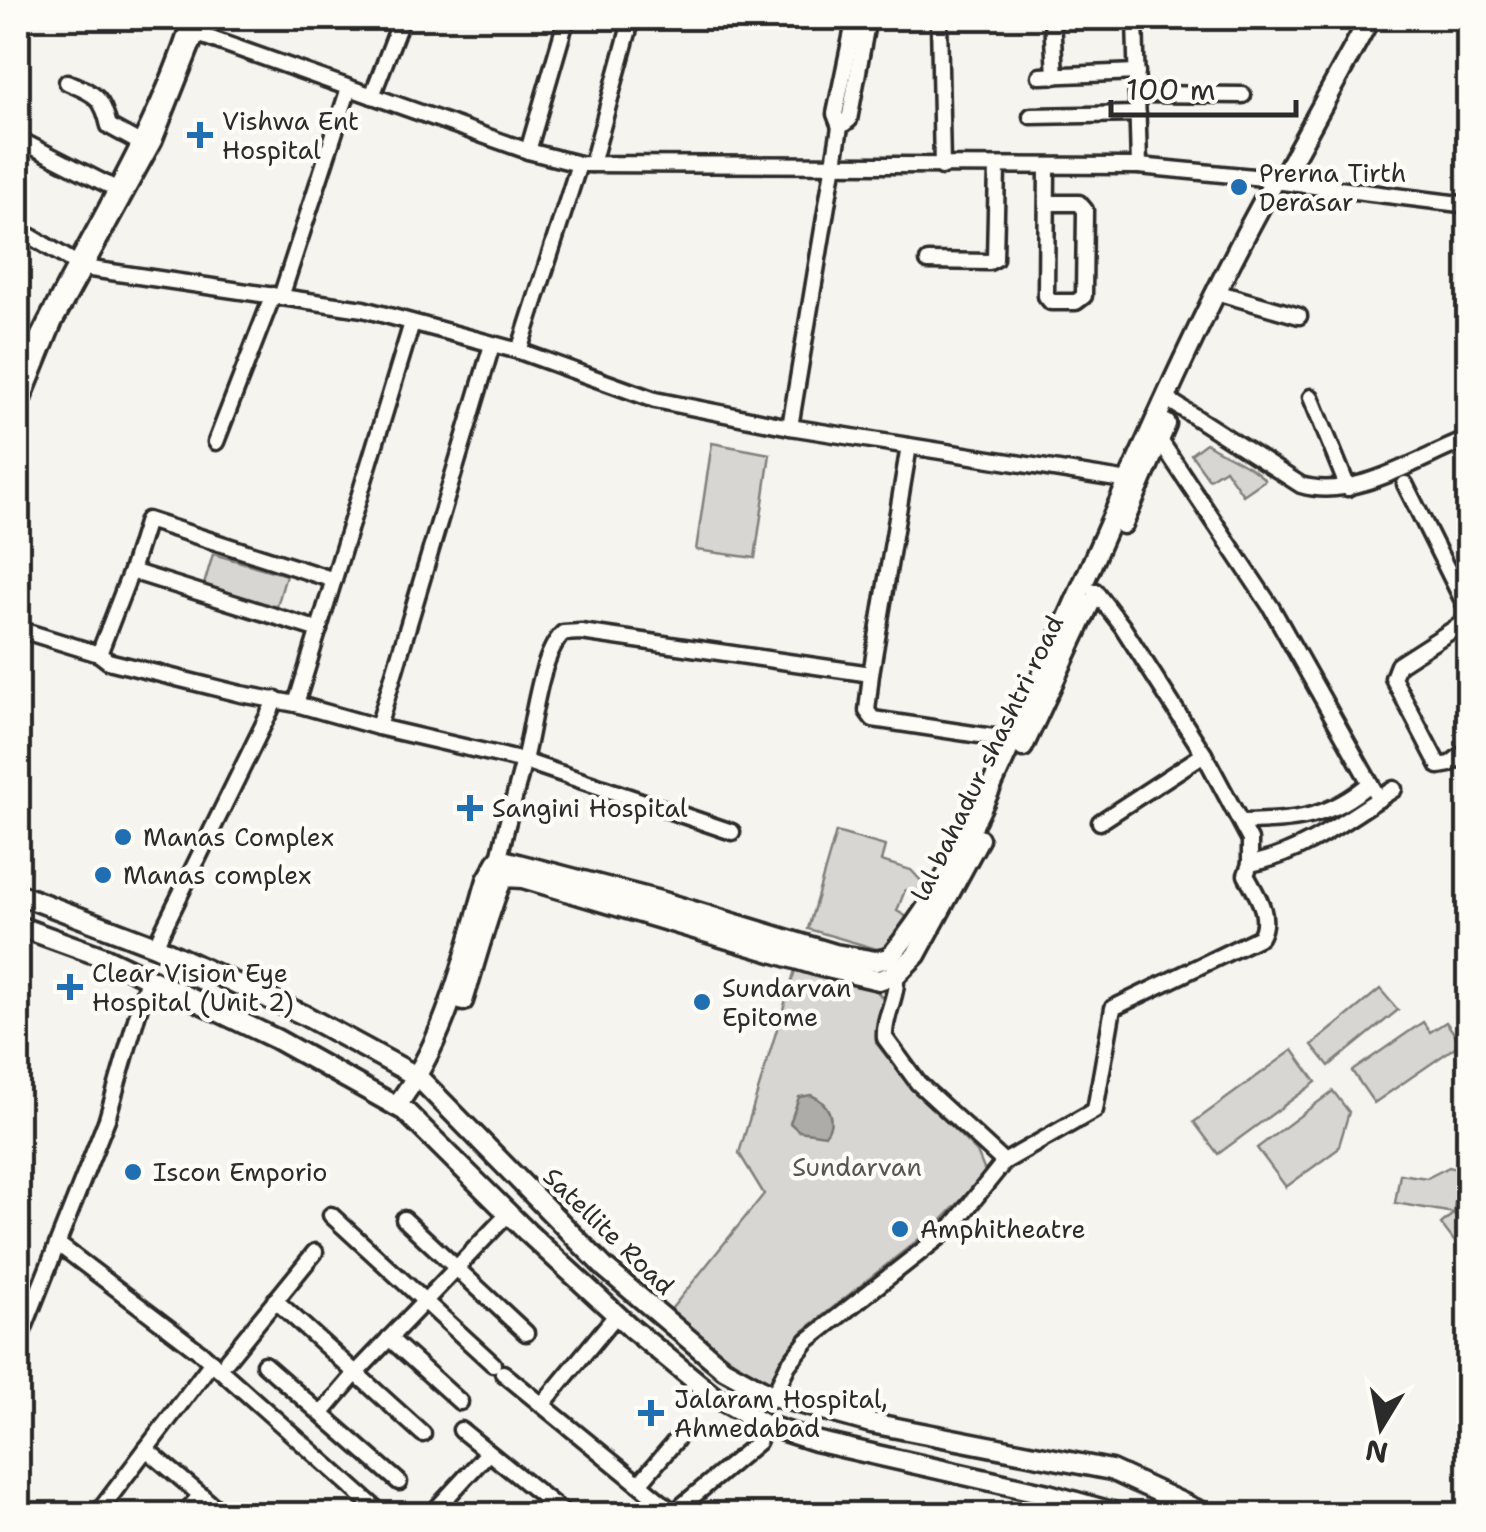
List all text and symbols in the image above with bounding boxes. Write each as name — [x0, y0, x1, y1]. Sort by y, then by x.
scale bar — [1111, 55, 1296, 117]
text: 100 m — [1126, 69, 1216, 110]
place label: Vishwa Ent Hospital — [222, 104, 359, 167]
marker: Vishwa Ent Hospital — [187, 122, 213, 148]
place label: Prerna Tirth Derasar — [1259, 156, 1406, 219]
marker: Prerna Tirth Derasar — [1228, 176, 1250, 198]
street label: lal bahadur shashtri road — [903, 609, 1071, 906]
place label: Sangini Hospital — [492, 791, 688, 825]
marker: Sangini Hospital — [457, 795, 483, 821]
place label: Manas Complex — [143, 820, 334, 854]
marker: Manas Complex — [112, 826, 134, 848]
place label: Manas complex — [123, 858, 311, 892]
marker: Manas complex — [92, 864, 114, 886]
place label: Clear Vision Eye Hospital (Unit 2) — [92, 956, 294, 1019]
place label: Sundarvan Epitome — [722, 971, 851, 1034]
marker: Clear Vision Eye Hospital (Unit 2) — [57, 974, 83, 1000]
marker: Sundarvan Epitome — [691, 991, 713, 1013]
park label: Sundarvan — [792, 1150, 922, 1184]
place label: Iscon Emporio — [153, 1155, 328, 1189]
street label: Satellite Road — [536, 1160, 682, 1302]
marker: Iscon Emporio — [122, 1161, 144, 1183]
place label: Amphitheatre — [920, 1212, 1086, 1246]
marker: Amphitheatre — [889, 1218, 911, 1240]
north arrow — [1331, 1377, 1431, 1477]
place label: Jalaram Hospital, Ahmedabad — [674, 1382, 888, 1445]
marker: Jalaram Hospital, Ahmedabad — [638, 1400, 664, 1426]
text: N — [1362, 1431, 1391, 1472]

